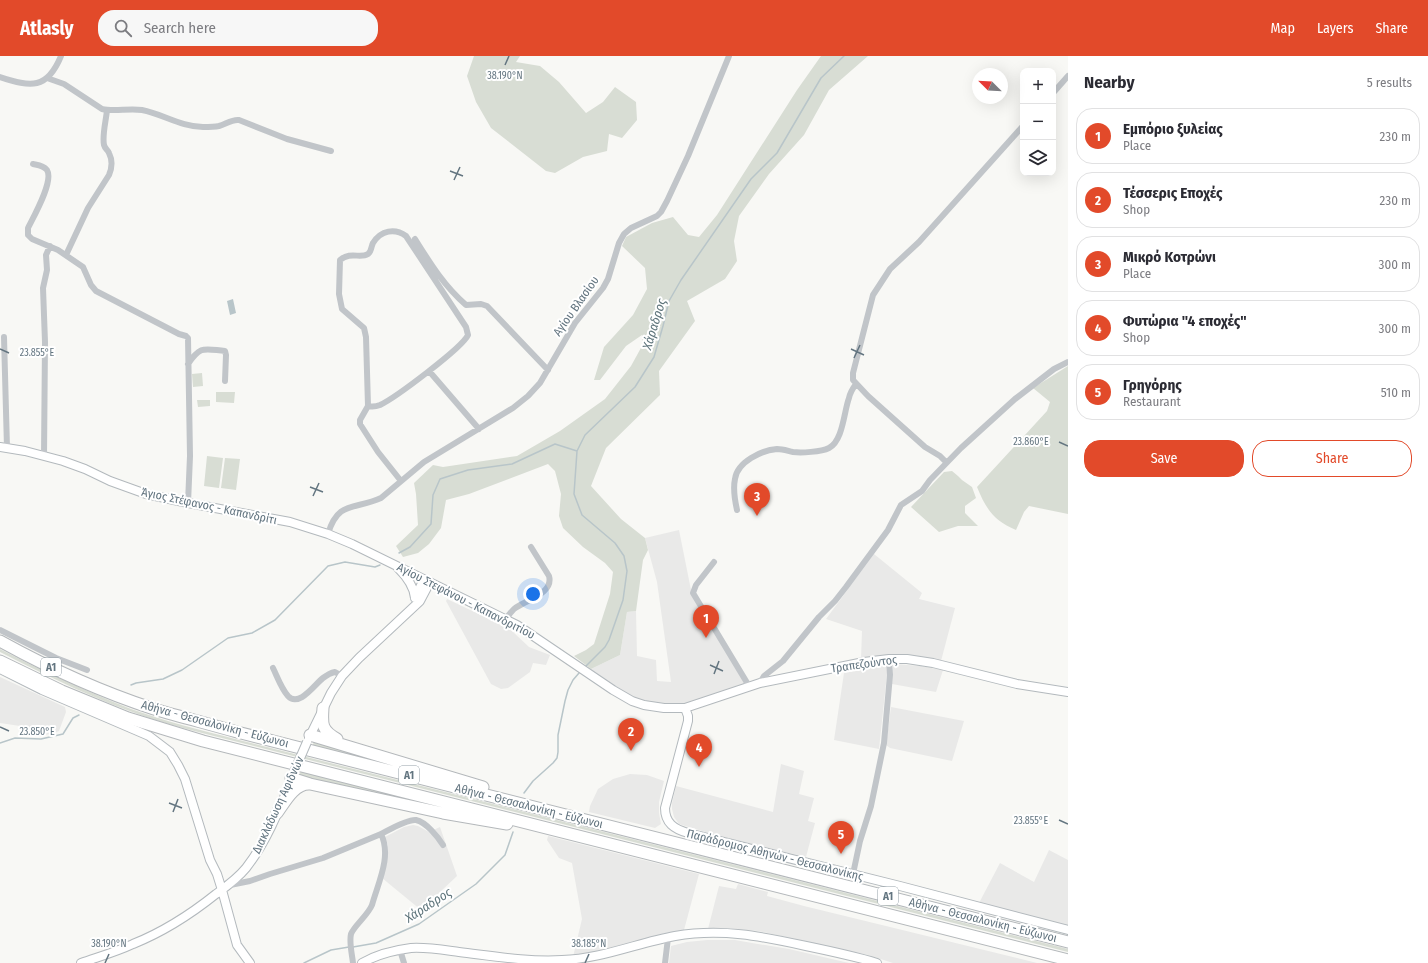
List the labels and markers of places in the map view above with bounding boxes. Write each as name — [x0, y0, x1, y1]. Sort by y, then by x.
pin: 3 — [744, 483, 770, 516]
pin: 1 — [693, 605, 719, 638]
pin: 2 — [618, 718, 644, 751]
pin: 4 — [686, 734, 712, 767]
pin: 5 — [828, 821, 854, 854]

